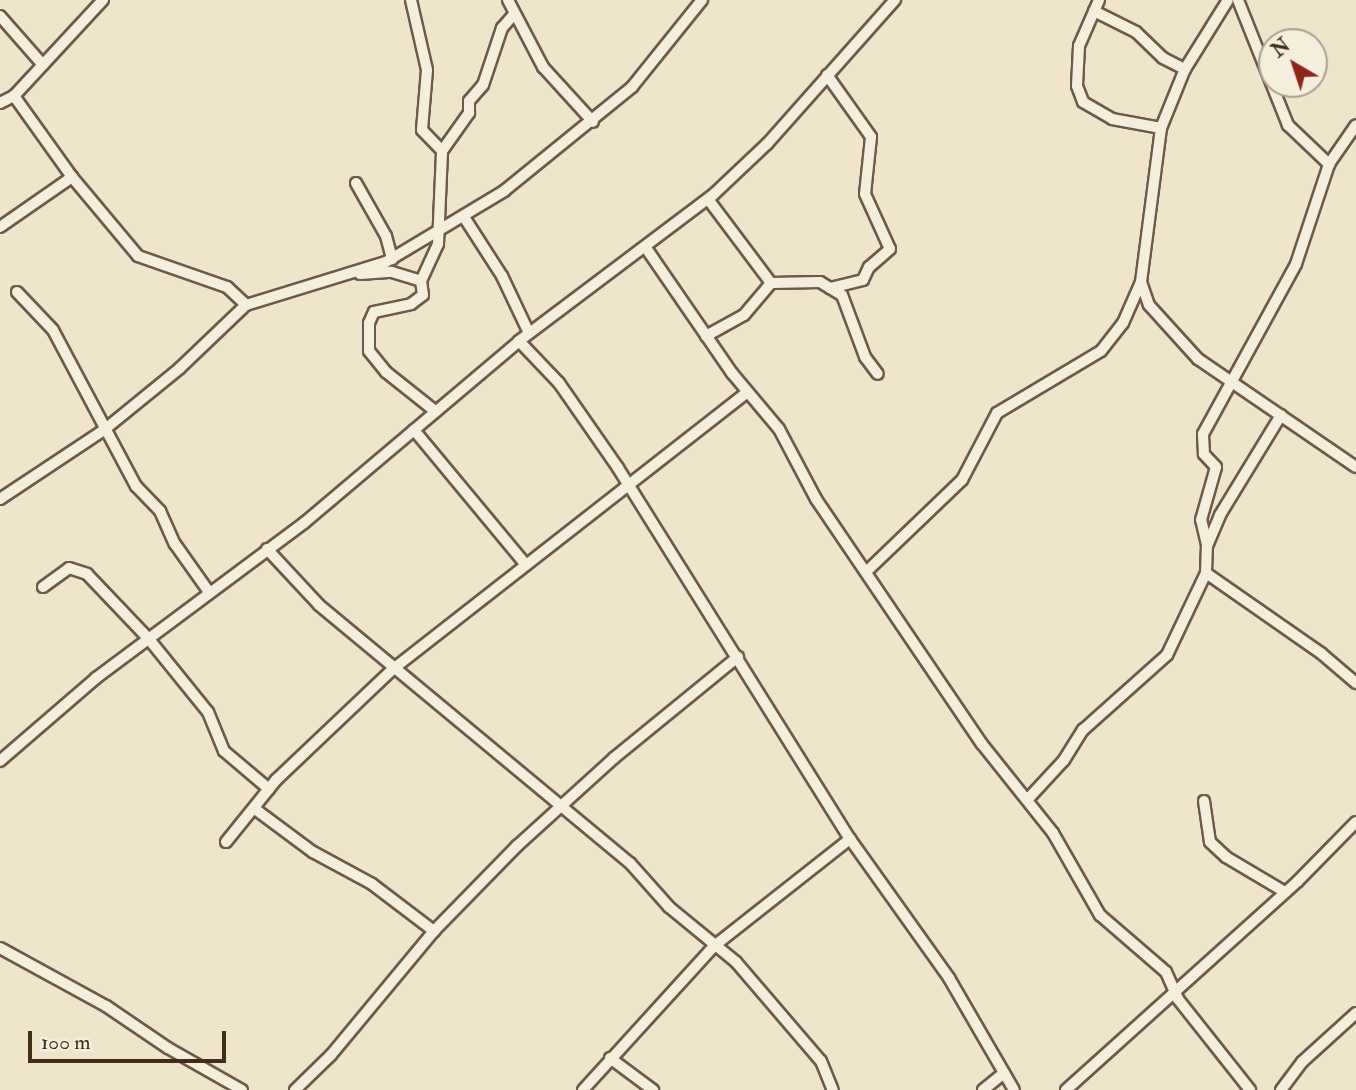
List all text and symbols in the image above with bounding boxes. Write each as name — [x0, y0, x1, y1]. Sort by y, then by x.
north arrow — [1258, 28, 1328, 98]
text: N — [1267, 34, 1295, 63]
scale bar — [32, 1016, 229, 1060]
text: 100 m — [41, 1029, 91, 1056]

